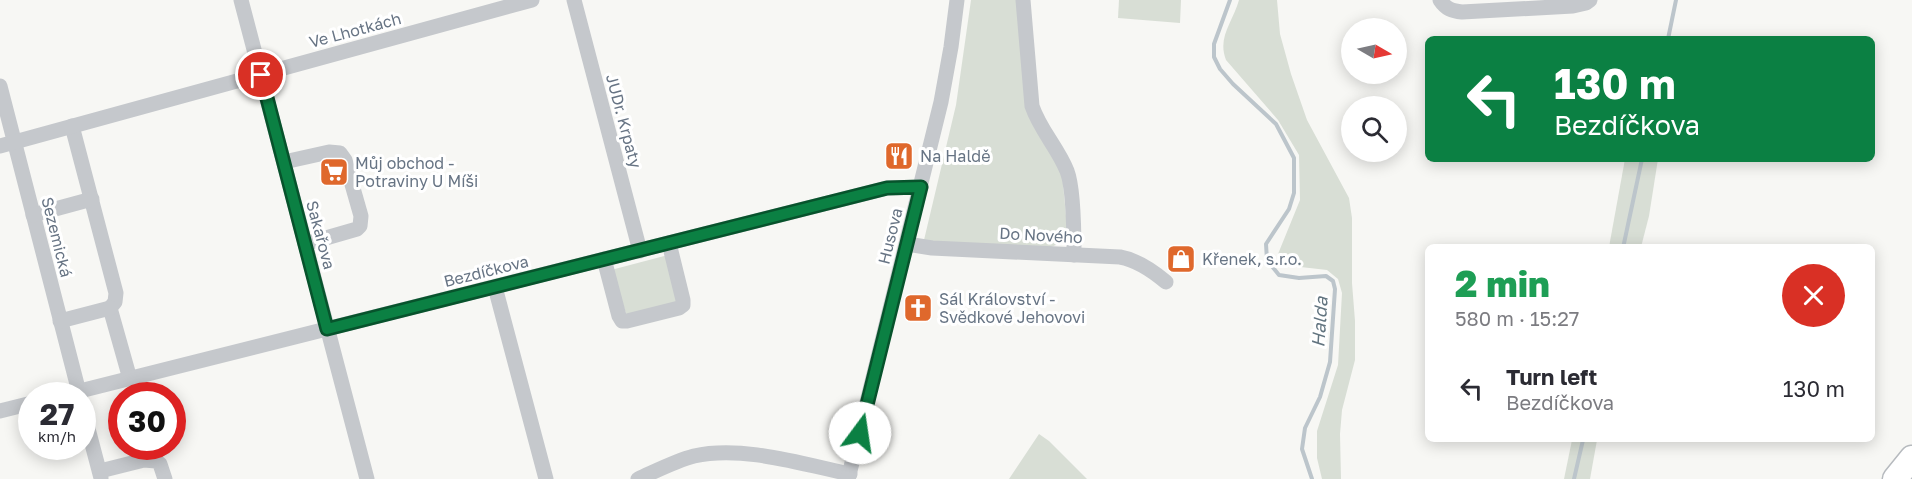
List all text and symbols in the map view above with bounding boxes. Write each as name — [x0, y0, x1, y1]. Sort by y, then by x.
street label: Ve Lhotkách — [307, 8, 403, 52]
north arrow — [1341, 18, 1407, 84]
map controls — [1341, 18, 1407, 162]
pin — [235, 49, 286, 100]
icon: arrive — [244, 58, 277, 91]
text: 130 m — [1554, 58, 1676, 108]
icon: left — [1455, 60, 1533, 138]
street label: JUDr. Krpaty — [602, 72, 646, 170]
button: search — [1341, 96, 1407, 162]
text: Bezdíčkova — [1554, 109, 1700, 141]
restaurant icon: Na Haldě — [883, 140, 915, 172]
place label: Na Haldě — [920, 146, 990, 166]
place label: Můj obchod - Potraviny U Míši — [355, 153, 478, 191]
supermarket icon: Můj obchod - Potraviny U Míši — [318, 156, 350, 188]
street label: Sezemická — [37, 195, 77, 279]
street label: Sakařova — [302, 198, 340, 272]
street label: Husova — [873, 206, 907, 266]
street label: Do Nového — [999, 223, 1083, 247]
shop icon: Křenek, s.r.o. — [1165, 243, 1197, 275]
place label: Křenek, s.r.o. — [1202, 249, 1302, 269]
street label: Bezdíčkova — [442, 251, 530, 291]
text: 2 min — [1455, 262, 1550, 305]
button: close — [1782, 264, 1845, 327]
place label: Sál Království - Svědkové Jehovovi — [939, 289, 1085, 327]
church icon: Sál Království - Svědkové Jehovovi — [902, 292, 934, 324]
water label: Halda — [1306, 295, 1332, 348]
text: 580 m · 15:27 — [1455, 306, 1579, 330]
text: Turn left — [1506, 363, 1597, 390]
icon: left — [1455, 372, 1488, 405]
text: 130 m — [1783, 375, 1845, 402]
speed limit sign: 30 — [108, 382, 186, 460]
text: Bezdíčkova — [1506, 390, 1614, 414]
text: 27 — [40, 396, 74, 432]
position arrow — [828, 401, 892, 465]
text: km/h — [38, 427, 76, 445]

